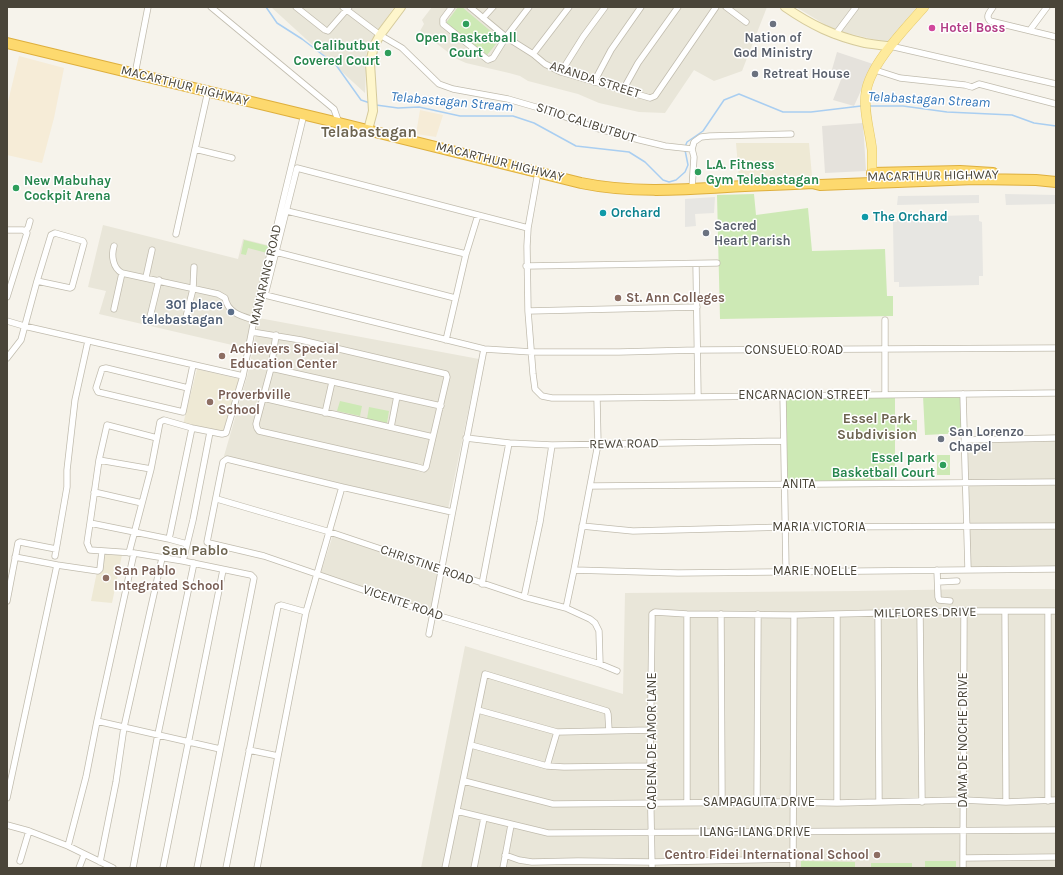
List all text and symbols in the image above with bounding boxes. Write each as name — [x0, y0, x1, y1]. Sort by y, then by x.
marker: Open Basketball Court — [461, 19, 471, 29]
marker: Nation of God Ministry — [768, 19, 778, 29]
place label: Hotel Boss — [940, 20, 1005, 36]
marker: Hotel Boss — [927, 23, 937, 33]
place label: Open Basketball Court — [415, 30, 517, 61]
place label: Nation of God Ministry — [733, 30, 813, 61]
place label: Calibutbut Covered Court — [294, 38, 380, 69]
marker: Calibutbut Covered Court — [383, 48, 393, 58]
street label: ARANDA STREET — [548, 58, 642, 102]
street label: MACARTHUR HIGHWAY — [119, 63, 251, 109]
place label: Retreat House — [763, 66, 850, 82]
marker: Retreat House — [750, 69, 760, 79]
water label: Telabastagan Stream — [390, 88, 514, 116]
water label: Telabastagan Stream — [867, 88, 991, 112]
street label: SITIO CALIBUTBUT — [534, 99, 638, 147]
district label: Telabastagan — [321, 124, 417, 142]
street label: MACARTHUR HIGHWAY — [434, 139, 566, 185]
place label: L.A. Fitness Gym Telebastagan — [706, 157, 819, 188]
marker: L.A. Fitness Gym Telebastagan — [693, 167, 703, 177]
street label: MACARTHUR HIGHWAY — [867, 167, 999, 185]
place label: New Mabuhay Cockpit Arena — [24, 173, 111, 204]
marker: New Mabuhay Cockpit Arena — [11, 183, 21, 193]
place label: Orchard — [611, 205, 661, 221]
marker: Orchard — [598, 208, 608, 218]
place label: The Orchard — [873, 209, 948, 225]
marker: The Orchard — [860, 212, 870, 222]
place label: Sacred Heart Parish — [714, 218, 791, 249]
street label: MANARANG ROAD — [247, 223, 285, 327]
marker: Sacred Heart Parish — [701, 228, 711, 238]
place label: St. Ann Colleges — [626, 290, 725, 306]
marker: St. Ann Colleges — [613, 293, 623, 303]
place label: 301 place telebastagan — [142, 297, 223, 328]
marker: 301 place telebastagan — [226, 307, 236, 317]
place label: Achievers Special Education Center — [230, 341, 339, 372]
street label: CONSUELO ROAD — [745, 342, 843, 358]
marker: Achievers Special Education Center — [217, 351, 227, 361]
place label: Proverbville School — [218, 387, 291, 418]
street label: ENCARNACION STREET — [738, 387, 870, 403]
marker: Proverbville School — [205, 397, 215, 407]
district label: Essel Park Subdivision — [837, 411, 917, 444]
place label: San Lorenzo Chapel — [949, 424, 1024, 455]
marker: San Lorenzo Chapel — [936, 434, 946, 444]
street label: REWA ROAD — [589, 436, 659, 452]
place label: Essel park Basketball Court — [832, 450, 935, 481]
marker: Essel park Basketball Court — [938, 460, 948, 470]
street label: ANITA — [782, 476, 816, 492]
street label: MARIA VICTORIA — [772, 519, 866, 535]
street label: CHRISTINE ROAD — [378, 542, 476, 588]
district label: San Pablo — [162, 543, 228, 559]
place label: San Pablo Integrated School — [114, 563, 224, 594]
street label: MARIE NOELLE — [773, 563, 857, 579]
marker: San Pablo Integrated School — [101, 573, 111, 583]
street label: VICENTE ROAD — [361, 582, 445, 624]
street label: MILFLORES DRIVE — [873, 604, 977, 622]
street label: CADENA DE AMOR LANE — [644, 672, 660, 810]
street label: DAMA DE NOCHE DRIVE — [955, 672, 971, 808]
street label: SAMPAGUITA DRIVE — [703, 794, 815, 810]
street label: ILANG-ILANG DRIVE — [699, 824, 811, 840]
place label: Centro Fidei International School — [665, 847, 869, 863]
marker: Centro Fidei International School — [872, 850, 882, 860]

